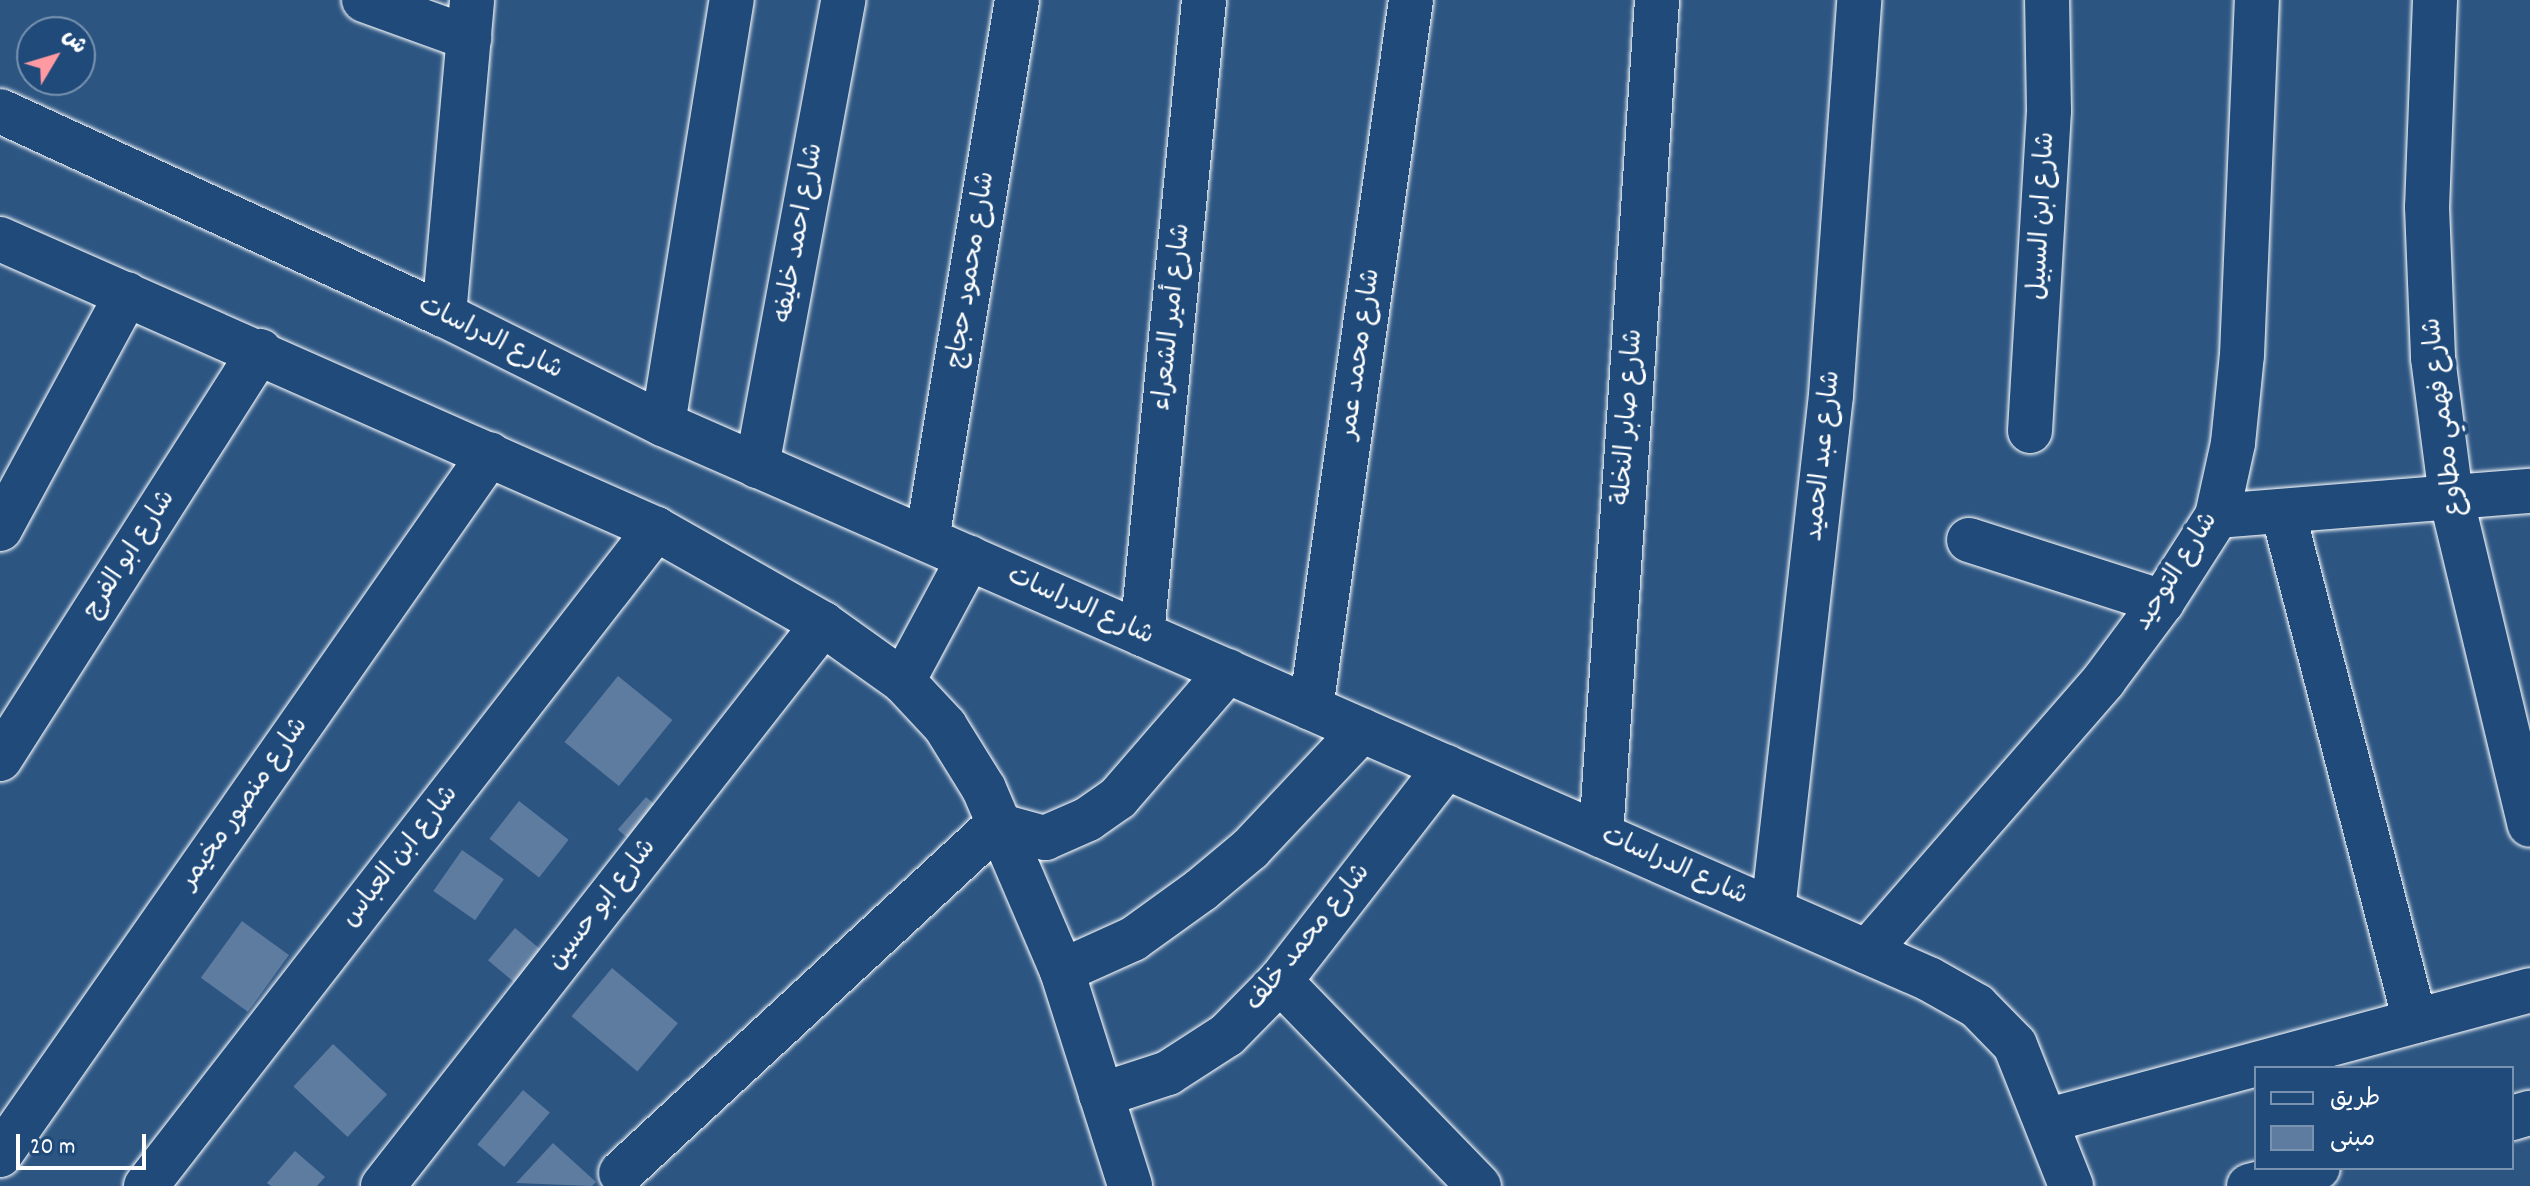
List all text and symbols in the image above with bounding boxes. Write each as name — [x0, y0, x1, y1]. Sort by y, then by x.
north arrow — [16, 16, 96, 96]
text: ش — [54, 23, 93, 61]
street label: شارع ابن السبيل — [2023, 131, 2063, 301]
street label: شارع احمد خليفه — [769, 141, 831, 325]
street label: شارع محمود حجاج — [941, 169, 1003, 371]
street label: شارع أمير الشعراء — [1148, 222, 1198, 412]
street label: شارع محمد عمر — [1334, 267, 1388, 441]
street label: شارع الدراسات — [413, 291, 567, 387]
street label: شارع فهمي مطاوع — [2417, 316, 2473, 518]
street label: شارع صابر النخلة — [1607, 328, 1651, 506]
street label: شارع عبد الحميد — [1800, 369, 1848, 543]
street label: شارع ابو الفرج — [77, 485, 183, 625]
street label: شارع التوحيد — [2128, 507, 2226, 637]
street label: شارع الدراسات — [1002, 561, 1158, 653]
street label: شارع منصور مخيمر — [174, 712, 316, 896]
street label: شارع ابن العباس — [336, 780, 466, 934]
street label: شارع الدراسات — [1596, 821, 1752, 913]
street label: شارع ابو حسين — [542, 833, 664, 977]
street label: شارع محمد خلف — [1240, 858, 1378, 1018]
legend — [2254, 1066, 2514, 1170]
text: طريق — [2330, 1083, 2380, 1117]
scale bar — [20, 1118, 150, 1168]
text: مبنى — [2330, 1123, 2375, 1157]
text: 20 m — [30, 1131, 76, 1165]

